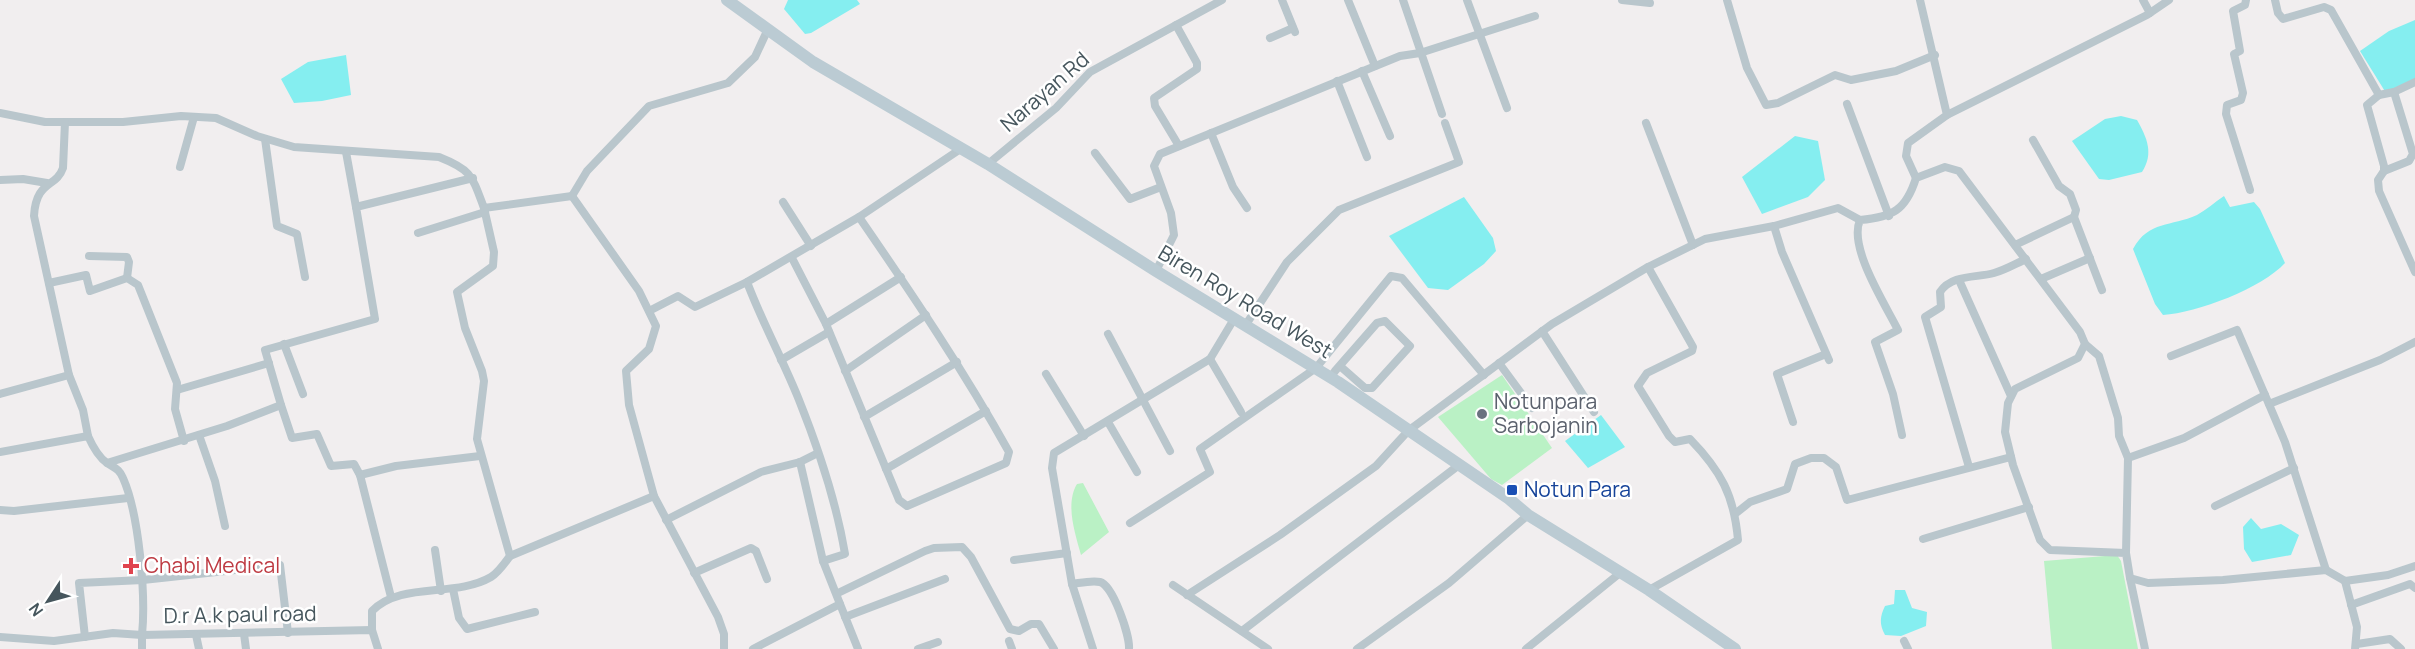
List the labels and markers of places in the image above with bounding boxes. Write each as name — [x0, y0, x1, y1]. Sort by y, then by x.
place label: Notunpara Sarbojanin — [1494, 387, 1598, 439]
marker: Notunpara Sarbojanin — [1475, 407, 1489, 421]
place label: Notun Para — [1524, 475, 1631, 503]
marker: Notun Para — [1505, 483, 1519, 497]
place label: Chabi Medical — [144, 551, 280, 579]
marker: Chabi Medical — [122, 557, 140, 575]

